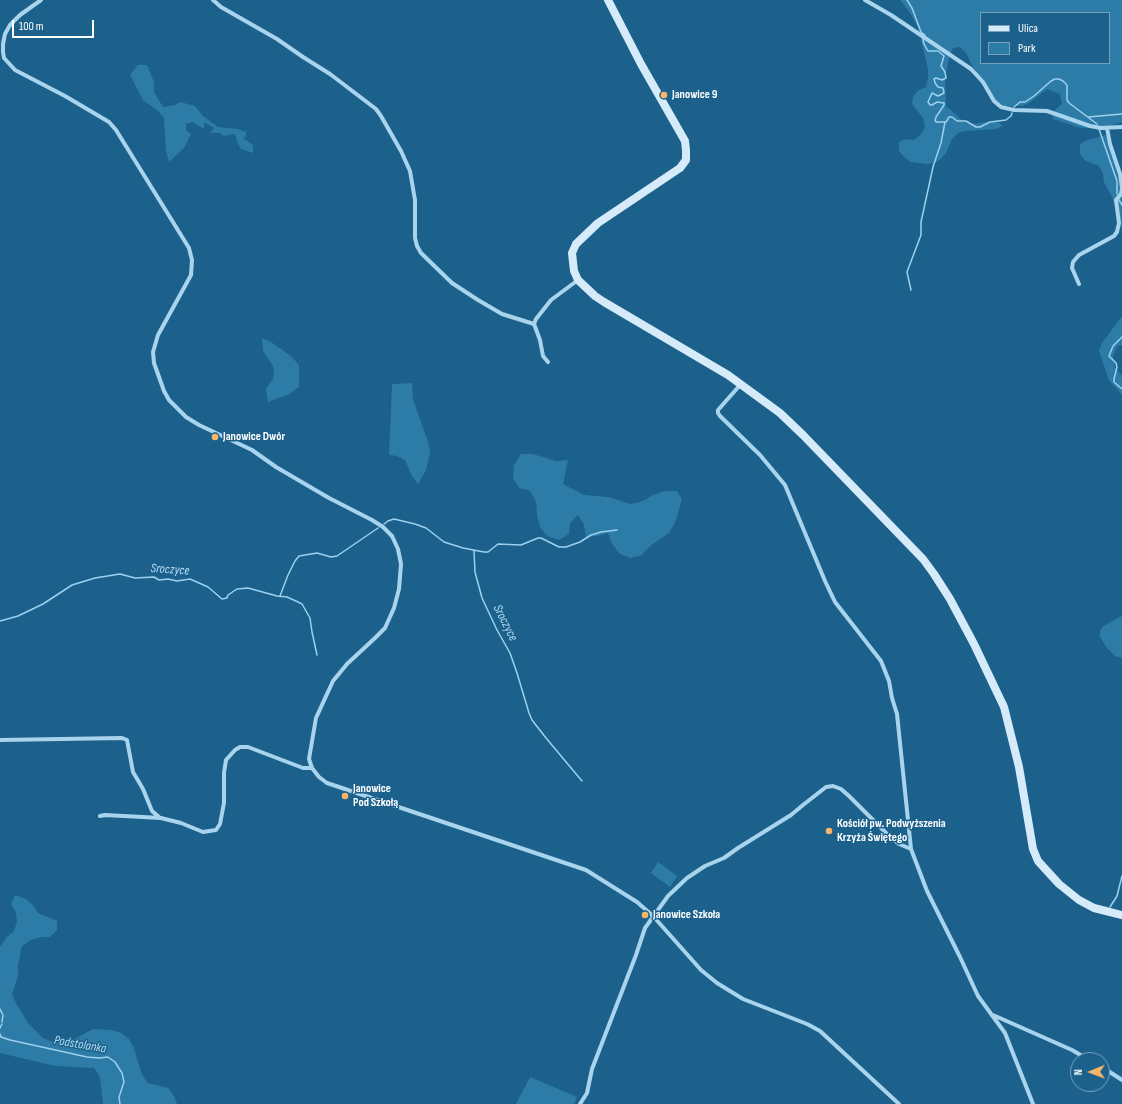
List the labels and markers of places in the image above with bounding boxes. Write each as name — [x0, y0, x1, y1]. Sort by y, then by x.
place label: Janowice 9 — [672, 88, 718, 102]
marker: Janowice 9 — [659, 90, 669, 100]
place label: Janowice Dwór — [223, 430, 285, 444]
marker: Janowice Dwór — [210, 432, 220, 442]
place label: Janowice Pod Szkołą — [353, 782, 398, 810]
marker: Janowice Pod Szkołą — [340, 791, 350, 801]
place label: Kościół pw. Podwyższenia Krzyża Świętego — [837, 817, 946, 845]
marker: Kościół pw. Podwyższenia Krzyża Świętego — [824, 826, 834, 836]
place label: Janowice Szkoła — [653, 908, 720, 922]
marker: Janowice Szkoła — [640, 910, 650, 920]

